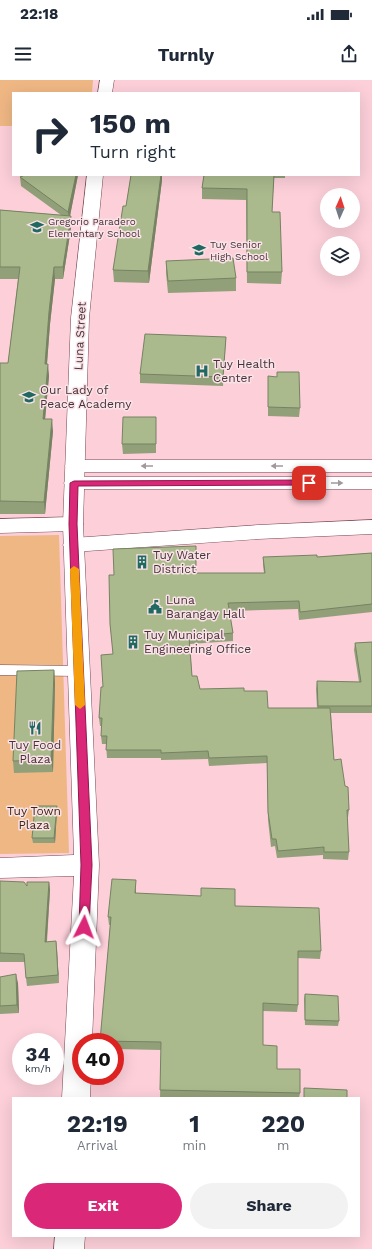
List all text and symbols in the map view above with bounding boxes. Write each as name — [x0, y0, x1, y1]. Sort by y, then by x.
text: 22:18 — [20, 5, 58, 23]
icon: menu — [12, 43, 34, 65]
icon: share — [338, 43, 360, 65]
text: Turnly — [158, 44, 214, 65]
text: 150 m — [90, 107, 171, 140]
icon: right — [24, 108, 76, 160]
text: Turn right — [90, 141, 176, 162]
north arrow — [320, 188, 360, 228]
map controls — [320, 188, 360, 276]
place label: Gregorio Paradero Elementary School — [48, 216, 140, 239]
school or university icon: Gregorio Paradero Elementary School — [29, 219, 45, 235]
button: layers — [320, 236, 360, 276]
place label: Tuy Senior High School — [210, 239, 268, 262]
school or university icon: Tuy Senior High School — [191, 242, 207, 258]
street label: Luna Street — [71, 301, 89, 371]
place label: Tuy Health Center — [213, 357, 275, 385]
hospital icon: Tuy Health Center — [194, 363, 210, 379]
place label: Our Lady of Peace Academy — [40, 383, 132, 411]
school or university icon: Our Lady of Peace Academy — [21, 389, 37, 405]
one-way arrow — [140, 463, 153, 469]
one-way arrow — [270, 463, 283, 469]
pin — [292, 466, 326, 500]
icon: arrive — [298, 472, 320, 494]
one-way arrow — [331, 480, 344, 486]
place label: Tuy Water District — [153, 548, 211, 576]
building icon: Tuy Water District — [134, 554, 150, 570]
place label: Luna Barangay Hall — [166, 593, 246, 621]
public building icon: Luna Barangay Hall — [147, 599, 163, 615]
place label: Tuy Municipal Engineering Office — [144, 628, 251, 656]
building icon: Tuy Municipal Engineering Office — [125, 634, 141, 650]
restaurant icon: Tuy Food Plaza — [27, 720, 43, 736]
place label: Tuy Food Plaza — [9, 738, 61, 766]
park label: Tuy Town Plaza — [7, 804, 61, 832]
position arrow — [63, 906, 105, 948]
speed limit sign: 40 — [72, 1033, 124, 1085]
text: 34 — [26, 1042, 50, 1066]
text: km/h — [25, 1063, 51, 1074]
text: 22:19 — [67, 1110, 128, 1138]
text: 1 — [189, 1110, 200, 1138]
text: 220 — [261, 1110, 305, 1138]
text: Arrival — [77, 1138, 118, 1153]
text: min — [182, 1138, 206, 1153]
text: m — [277, 1138, 289, 1153]
button: Exit — [24, 1183, 182, 1229]
button: Share — [190, 1183, 348, 1229]

